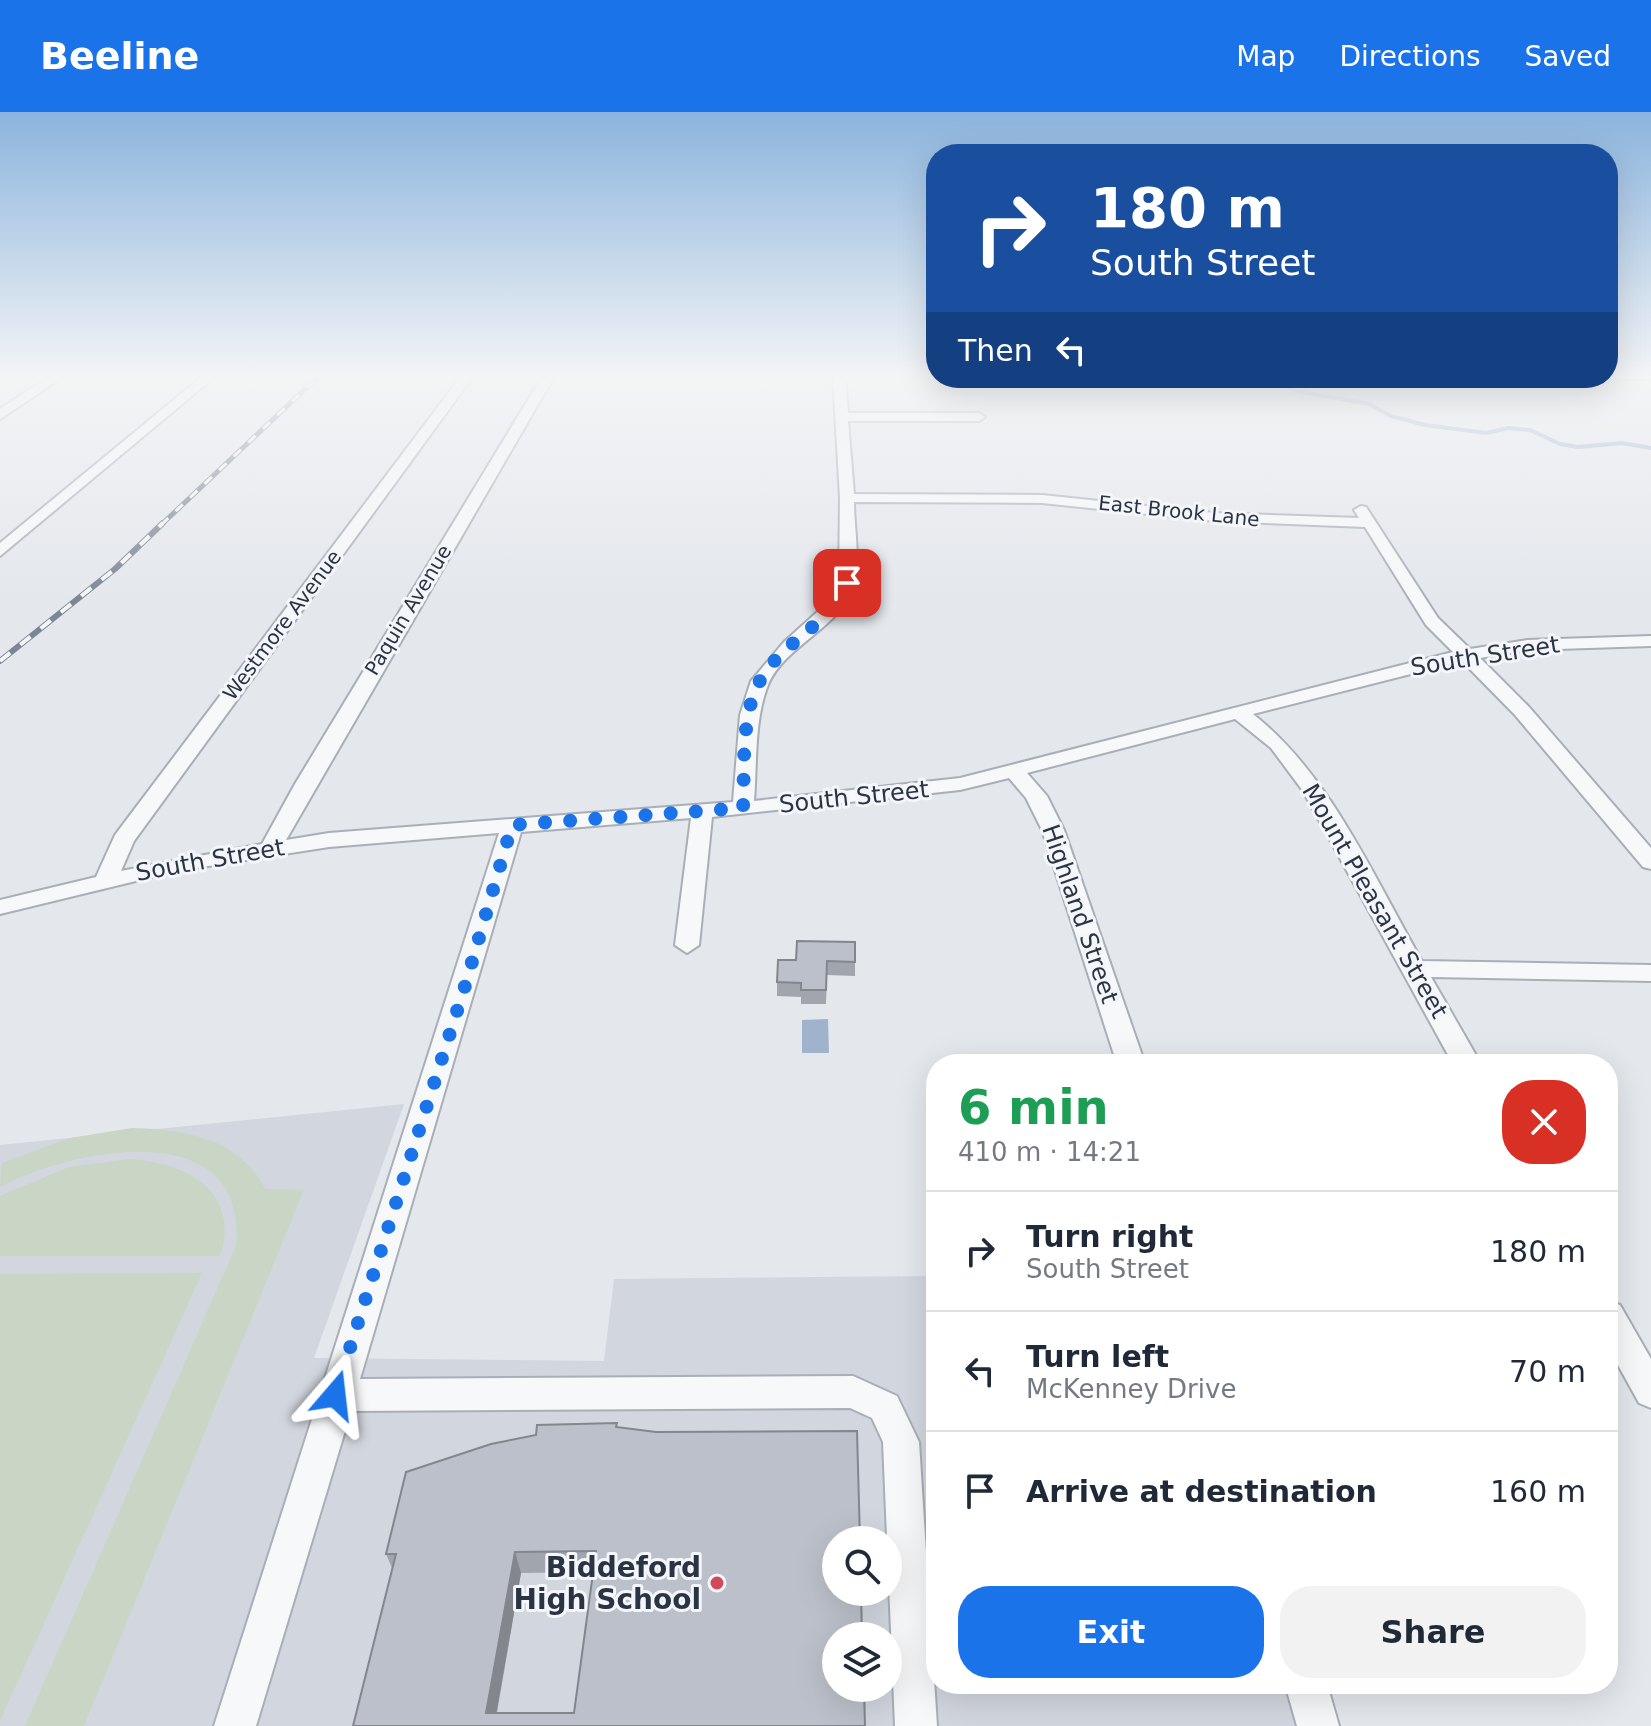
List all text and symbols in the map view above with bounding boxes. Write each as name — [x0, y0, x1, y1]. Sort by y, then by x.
text: Beeline — [40, 34, 199, 78]
text: Map — [1236, 40, 1295, 73]
text: Directions — [1339, 40, 1480, 73]
text: Saved — [1524, 40, 1611, 73]
text: 180 m — [1090, 175, 1285, 240]
icon: right — [958, 176, 1062, 280]
text: South Street — [1090, 242, 1315, 283]
icon: left — [1049, 328, 1093, 372]
text: Then — [958, 333, 1033, 368]
street label: East Brook Lane — [1097, 491, 1261, 531]
street label: Paquin Avenue — [360, 541, 456, 679]
street label: Westmore Avenue — [218, 545, 346, 705]
pin — [813, 549, 881, 617]
icon: arrive — [825, 561, 869, 605]
street label: South Street — [1409, 630, 1561, 682]
street label: South Street — [778, 775, 930, 819]
street label: Mount Pleasant Street — [1296, 779, 1454, 1023]
street label: Highland Street — [1036, 821, 1124, 1007]
street label: South Street — [134, 833, 286, 887]
text: 6 min — [958, 1079, 1109, 1135]
button: close — [1502, 1080, 1586, 1164]
text: 410 m · 14:21 — [958, 1137, 1141, 1167]
text: Turn right — [1026, 1219, 1193, 1254]
icon: right — [958, 1229, 1002, 1273]
text: 180 m — [1490, 1234, 1586, 1269]
text: South Street — [1026, 1254, 1189, 1284]
text: Turn left — [1026, 1339, 1169, 1374]
icon: left — [958, 1349, 1002, 1393]
position arrow — [293, 1353, 377, 1437]
text: 70 m — [1509, 1354, 1586, 1389]
text: McKenney Drive — [1026, 1374, 1236, 1404]
icon: arrive — [958, 1469, 1002, 1513]
text: Arrive at destination — [1026, 1474, 1377, 1509]
text: 160 m — [1490, 1474, 1586, 1509]
map controls — [822, 1526, 902, 1702]
button: search — [822, 1526, 902, 1606]
place label: Biddeford High School — [513, 1551, 701, 1616]
marker: Biddeford High School — [708, 1574, 726, 1592]
button: Exit — [958, 1586, 1264, 1678]
button: Share — [1280, 1586, 1586, 1678]
button: layers — [822, 1622, 902, 1702]

